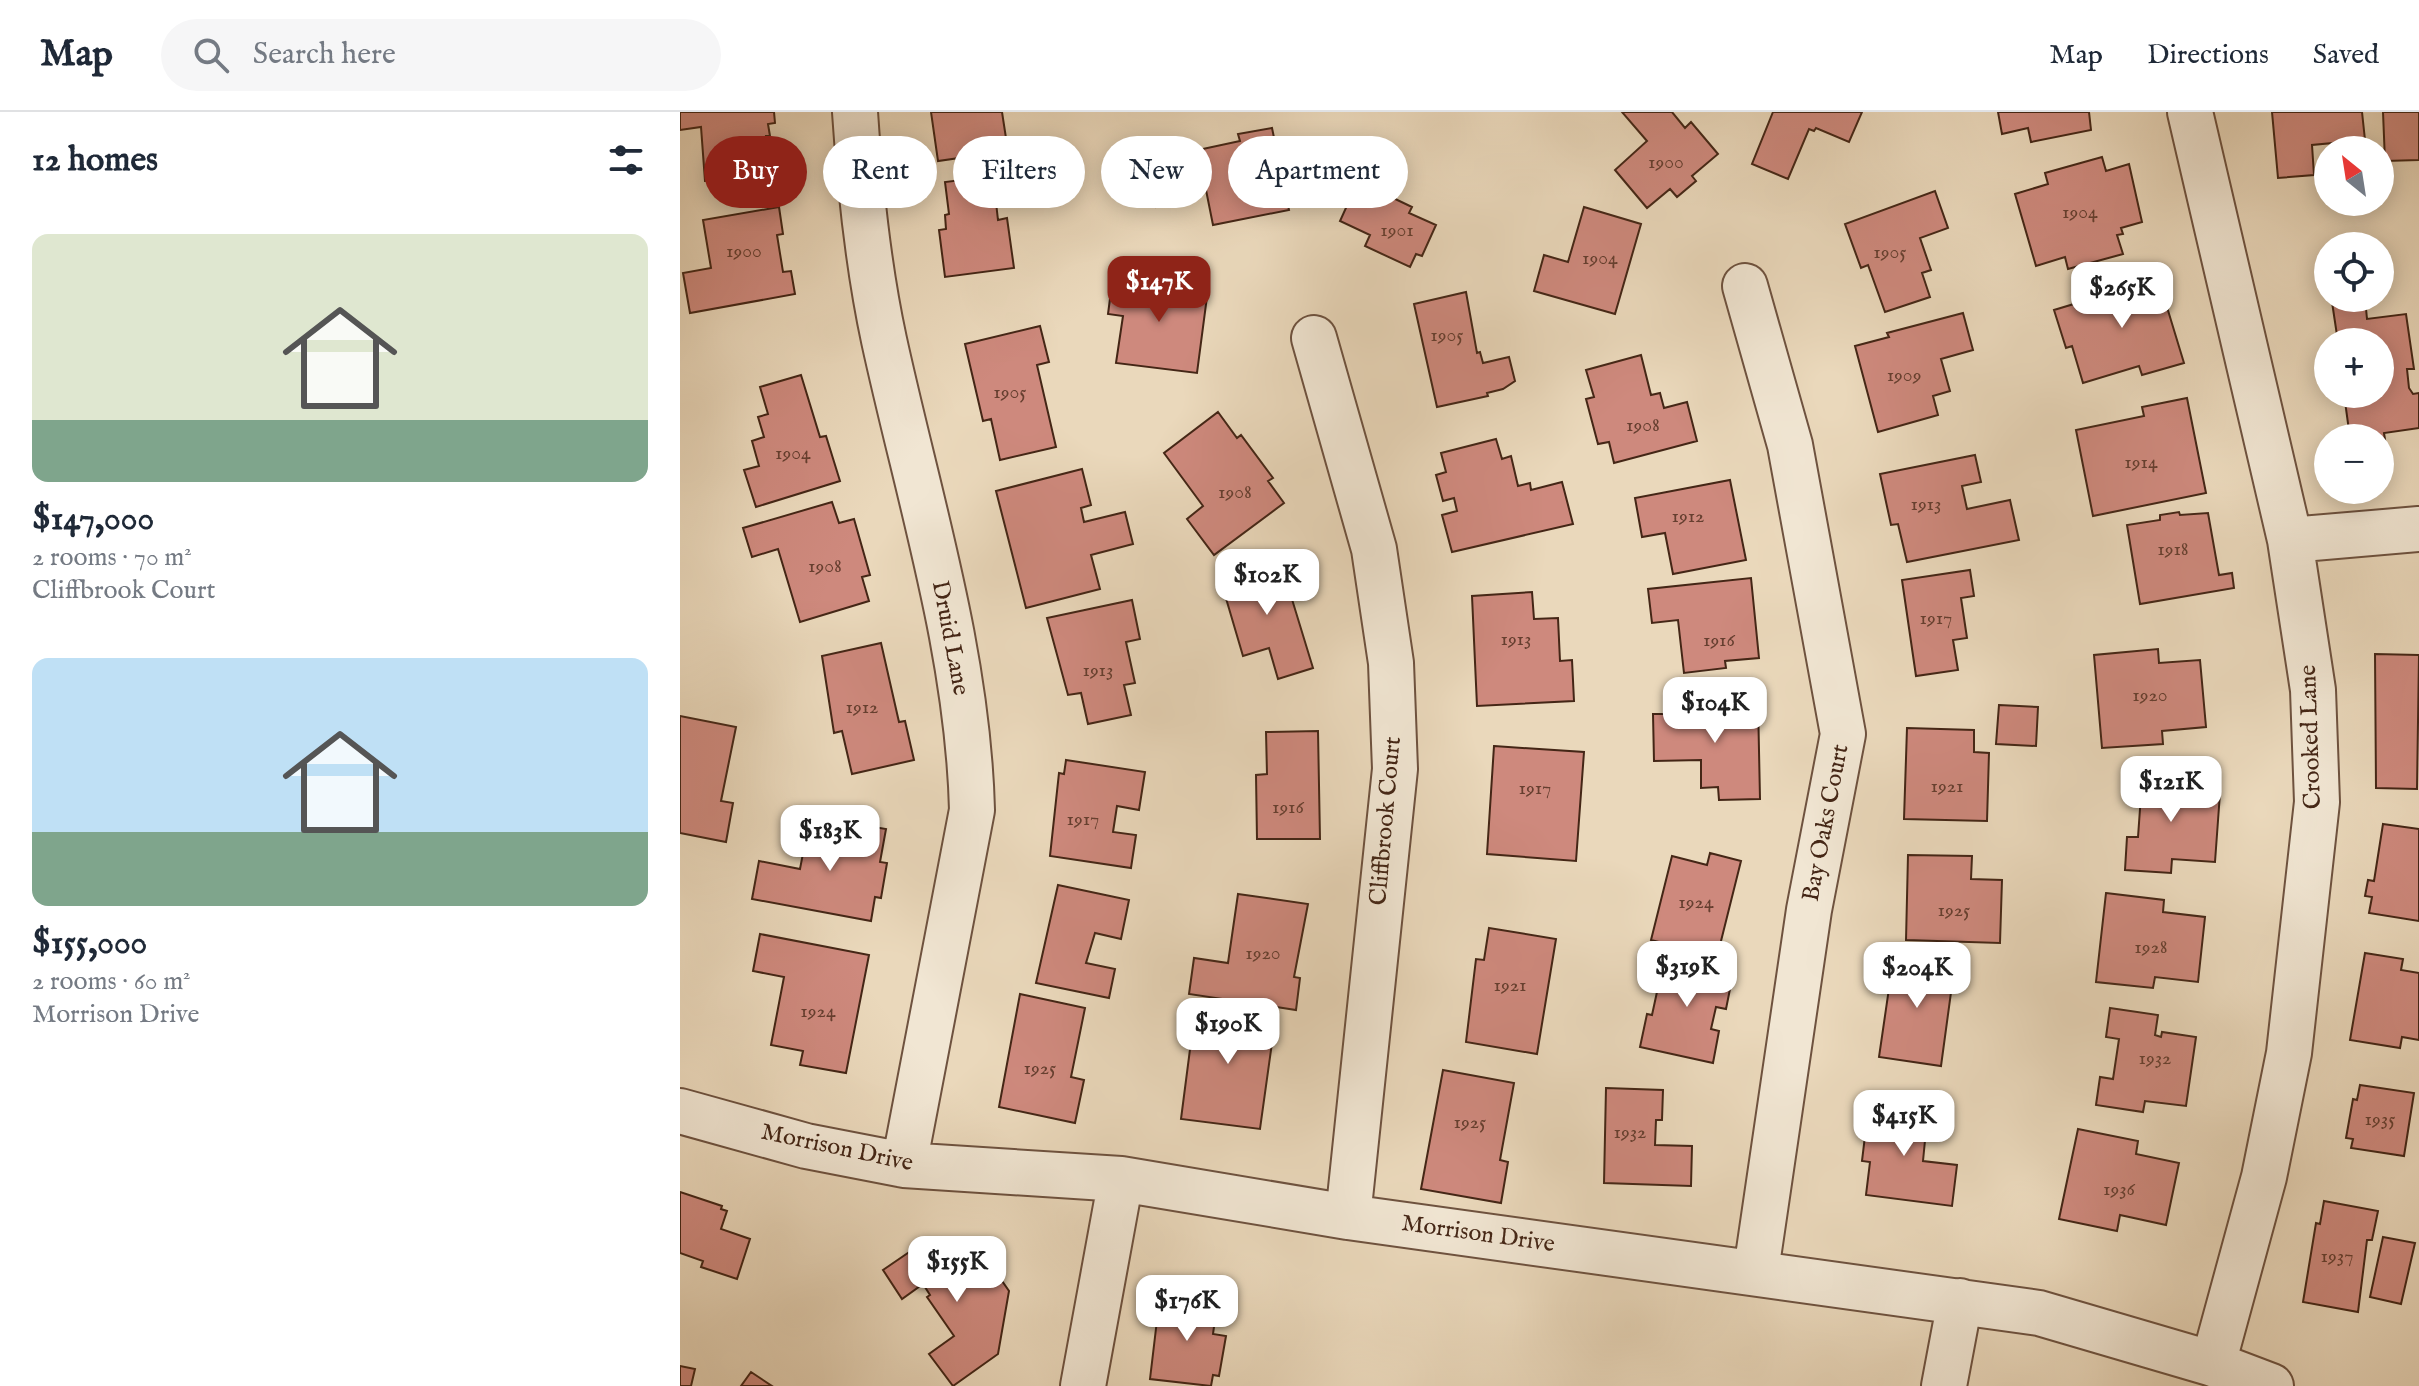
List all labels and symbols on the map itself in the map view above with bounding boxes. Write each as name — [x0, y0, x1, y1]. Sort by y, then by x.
north arrow — [2314, 136, 2394, 216]
house number: 1900 — [1648, 150, 1684, 175]
house number: 1904 — [2062, 200, 2098, 225]
house number: 1901 — [1380, 218, 1414, 243]
house number: 1900 — [726, 239, 762, 264]
house number: 1905 — [1873, 240, 1907, 265]
house number: 1904 — [1582, 246, 1618, 271]
pin: $147K — [1103, 256, 1215, 324]
pin: $265K — [2066, 262, 2178, 330]
house number: 1905 — [1430, 323, 1464, 348]
house number: 1909 — [1887, 363, 1921, 388]
house number: 1905 — [993, 380, 1027, 405]
house number: 1908 — [1626, 413, 1660, 438]
house number: 1904 — [775, 441, 811, 466]
house number: 1914 — [2124, 450, 2158, 475]
house number: 1908 — [1218, 480, 1252, 505]
house number: 1913 — [1910, 492, 1942, 517]
house number: 1912 — [1672, 504, 1704, 529]
house number: 1918 — [2157, 537, 2189, 562]
pin: $102K — [1211, 549, 1323, 617]
house number: 1908 — [808, 554, 842, 579]
street label: Druid Lane — [924, 578, 976, 698]
house number: 1917 — [1920, 606, 1952, 631]
house number: 1913 — [1500, 627, 1532, 652]
house number: 1916 — [1703, 628, 1736, 653]
house number: 1913 — [1082, 658, 1114, 683]
street label: Crooked Lane — [2293, 664, 2329, 810]
pin: $104K — [1659, 677, 1771, 745]
house number: 1920 — [2132, 683, 2168, 708]
house number: 1912 — [846, 695, 878, 720]
street label: Cliffbrook Court — [1363, 735, 1409, 907]
street label: Bay Oaks Court — [1796, 742, 1856, 904]
pin: $121K — [2115, 756, 2227, 824]
house number: 1921 — [1930, 774, 1964, 799]
house number: 1917 — [1519, 776, 1551, 801]
house number: 1916 — [1272, 795, 1305, 820]
pin: $183K — [774, 805, 886, 873]
house number: 1917 — [1067, 807, 1099, 832]
house number: 1924 — [1678, 890, 1714, 915]
house number: 1925 — [1938, 898, 1970, 923]
house number: 1928 — [2134, 935, 2168, 960]
house number: 1920 — [1245, 941, 1281, 966]
pin: $319K — [1631, 941, 1743, 1009]
pin: $204K — [1861, 942, 1973, 1010]
house number: 1921 — [1493, 973, 1527, 998]
pin: $190K — [1172, 998, 1284, 1066]
house number: 1924 — [800, 999, 836, 1024]
house number: 1932 — [2138, 1046, 2172, 1071]
house number: 1925 — [1024, 1056, 1056, 1081]
pin: $415K — [1848, 1090, 1960, 1158]
house number: 1935 — [2365, 1107, 2395, 1132]
house number: 1925 — [1454, 1110, 1486, 1135]
street label: Morrison Drive — [758, 1117, 916, 1179]
house number: 1932 — [1613, 1120, 1647, 1145]
house number: 1936 — [2103, 1177, 2136, 1202]
street label: Morrison Drive — [1399, 1208, 1557, 1260]
pin: $155K — [901, 1236, 1013, 1304]
house number: 1937 — [2320, 1244, 2354, 1269]
pin: $176K — [1131, 1275, 1243, 1343]

